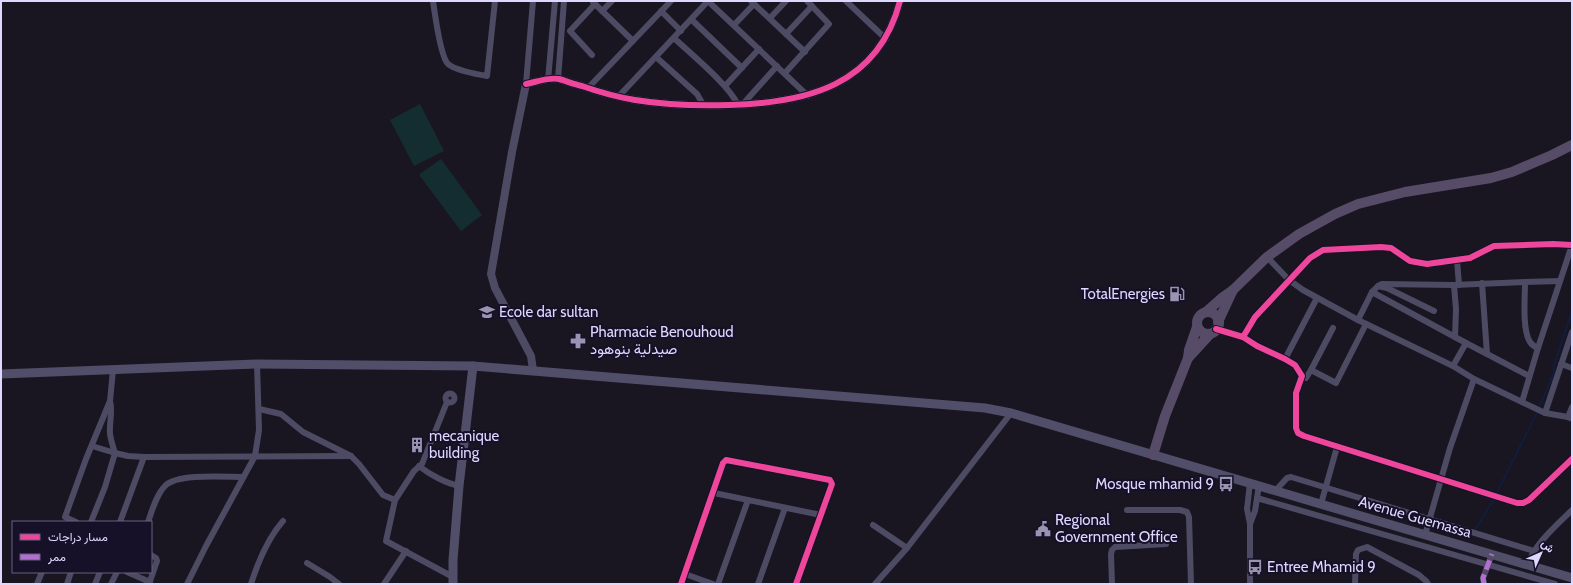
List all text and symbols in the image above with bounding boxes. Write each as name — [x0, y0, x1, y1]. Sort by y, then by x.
place label: TotalEnergies — [1081, 285, 1165, 303]
fuel station icon: TotalEnergies — [1168, 285, 1186, 303]
school or university icon: Ecole dar sultan — [478, 303, 496, 321]
place label: Ecole dar sultan — [499, 303, 598, 321]
place label: Pharmacie Benouhoud صيدلية بنوهود — [590, 323, 734, 358]
pharmacy icon: Pharmacie Benouhoud صيدلية بنوهود — [569, 332, 587, 350]
place label: mecanique building — [429, 427, 500, 462]
building icon: mecanique building — [408, 436, 426, 454]
place label: Mosque mhamid 9 — [1095, 475, 1214, 493]
bus stop icon: Mosque mhamid 9 — [1217, 475, 1235, 493]
street label: Avenue Guemassa — [1357, 492, 1474, 542]
place label: Regional Government Office — [1055, 511, 1178, 546]
public building icon: Regional Government Office — [1034, 520, 1052, 538]
legend — [12, 521, 152, 573]
text: مسار دراجات — [48, 529, 108, 545]
north arrow — [1521, 533, 1561, 573]
text: ش — [1538, 536, 1558, 556]
text: ممر — [47, 549, 66, 565]
bus stop icon: Entree Mhamid 9 — [1246, 558, 1264, 576]
place label: Entree Mhamid 9 — [1267, 558, 1376, 576]

